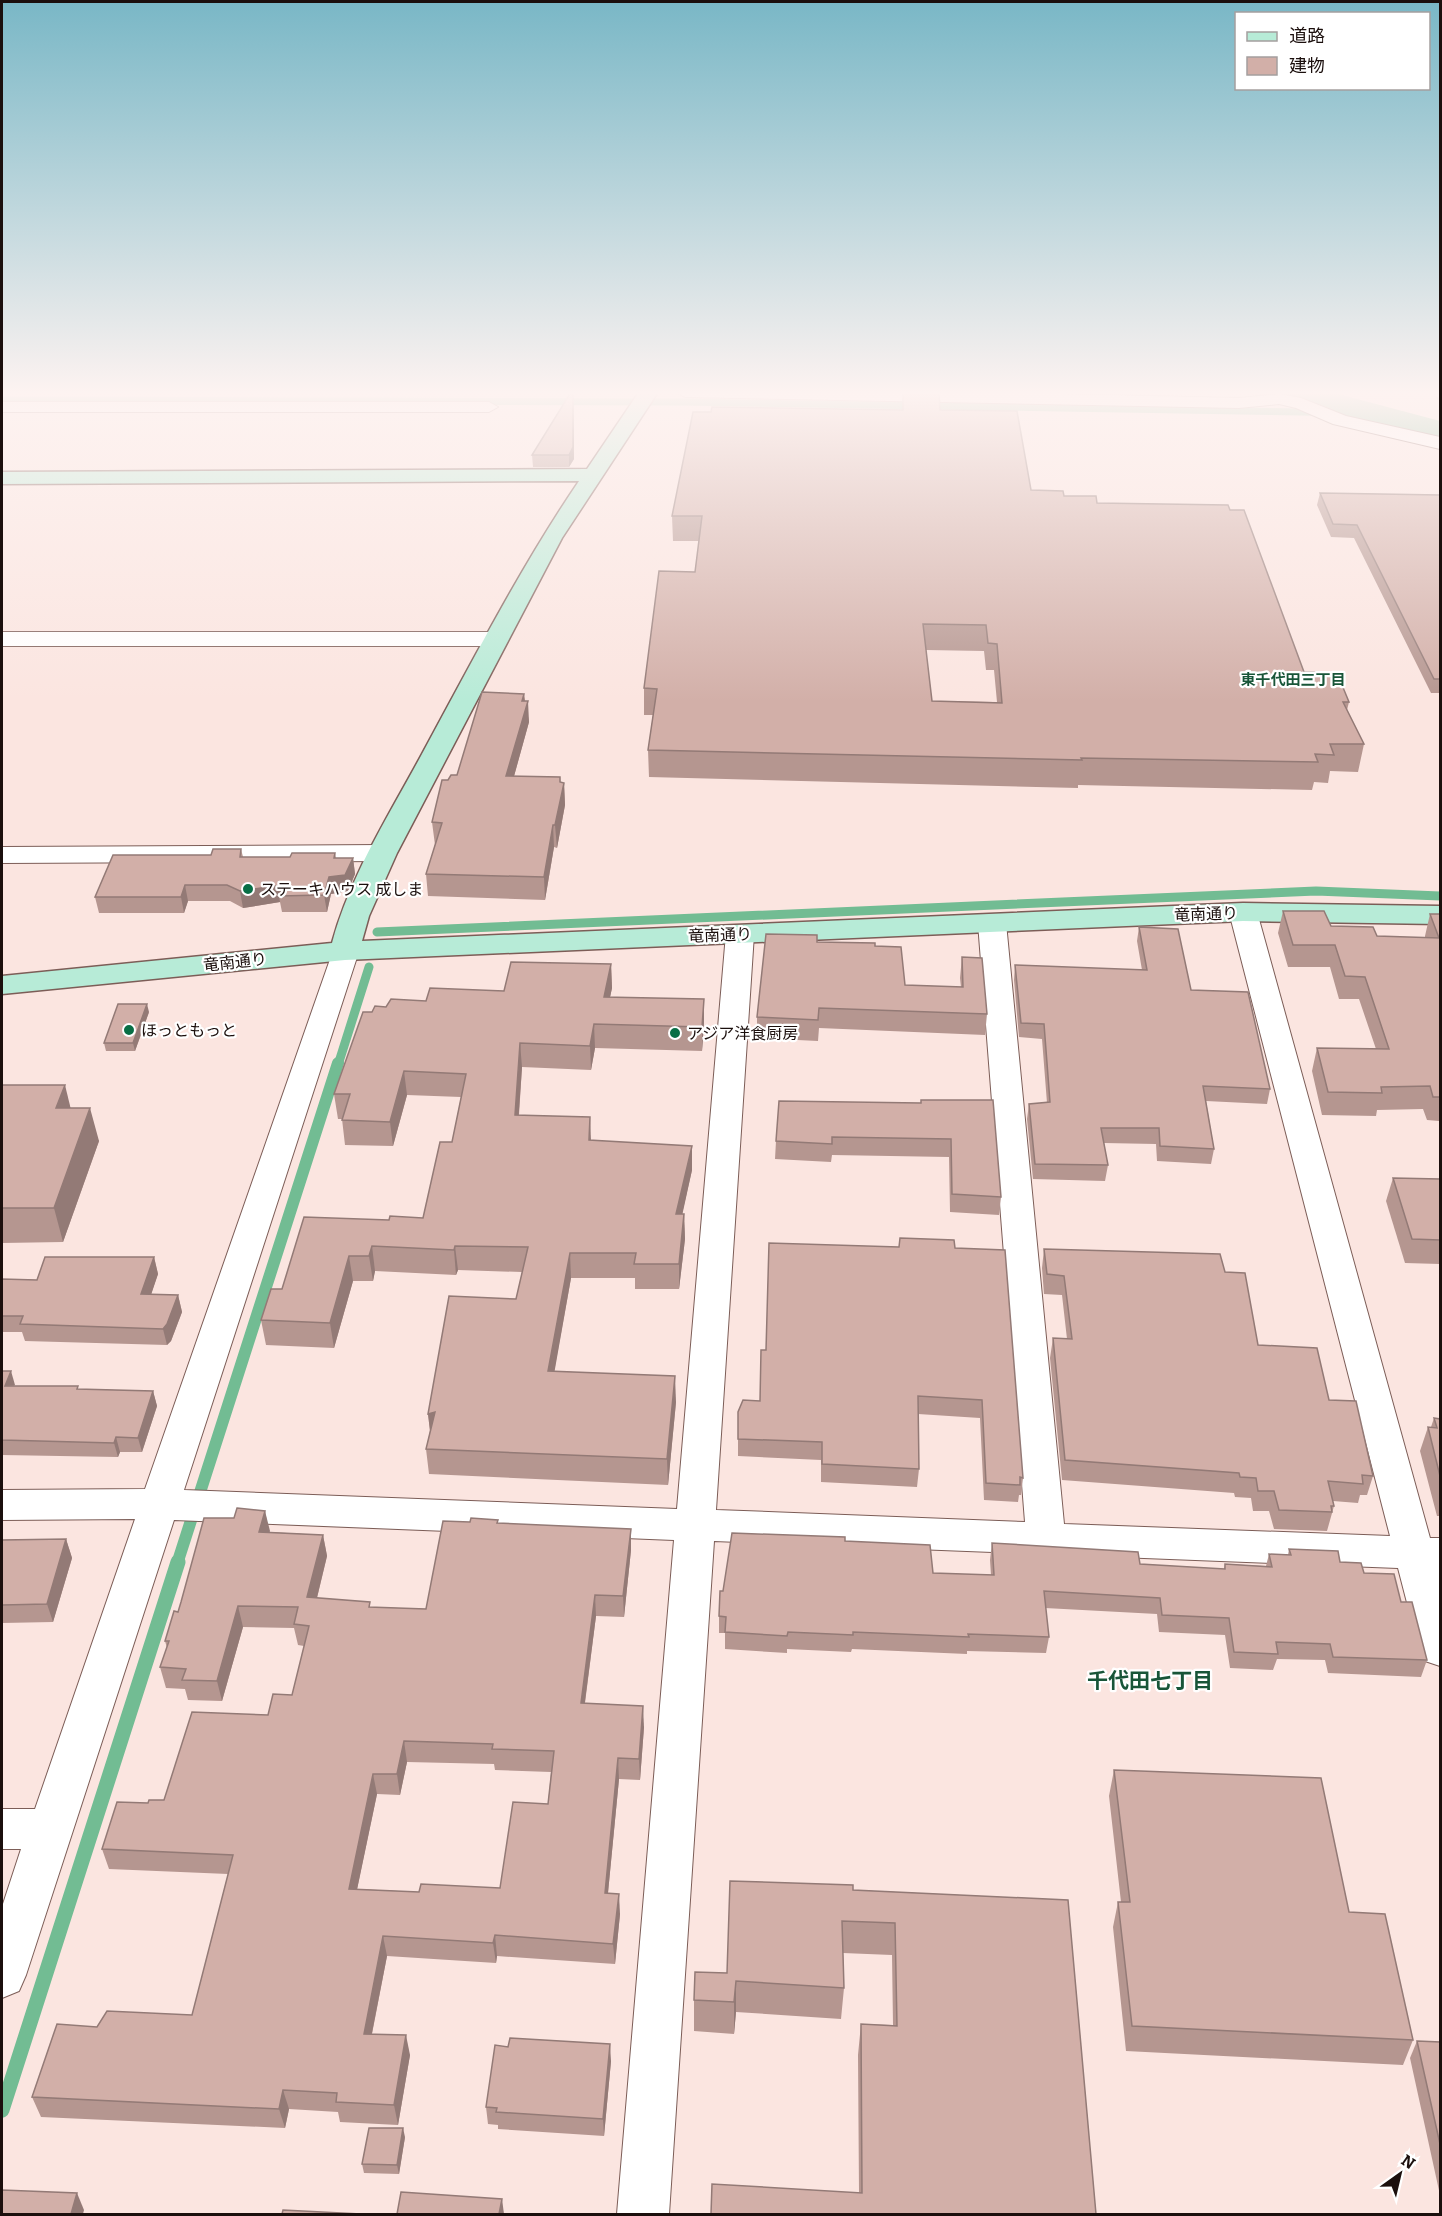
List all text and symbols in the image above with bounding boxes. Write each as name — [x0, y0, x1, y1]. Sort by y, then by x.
legend — [1235, 12, 1430, 90]
text: 道路 — [1289, 25, 1325, 47]
text: 建物 — [1289, 55, 1325, 77]
district label: 東千代田三丁目 — [1240, 671, 1346, 689]
place label: ステーキハウス 成しま — [260, 880, 423, 899]
marker: ステーキハウス 成しま — [241, 882, 255, 896]
street label: 竜南通り — [1174, 903, 1238, 925]
street label: 竜南通り — [688, 924, 752, 946]
street label: 竜南通り — [202, 949, 268, 975]
place label: ほっともっと — [141, 1021, 237, 1040]
marker: ほっともっと — [122, 1023, 136, 1037]
place label: アジア洋食厨房 — [687, 1024, 798, 1043]
marker: アジア洋食厨房 — [668, 1026, 682, 1040]
district label: 千代田七丁目 — [1087, 1668, 1213, 1694]
north arrow — [1370, 2144, 1430, 2204]
text: N — [1398, 2151, 1419, 2173]

